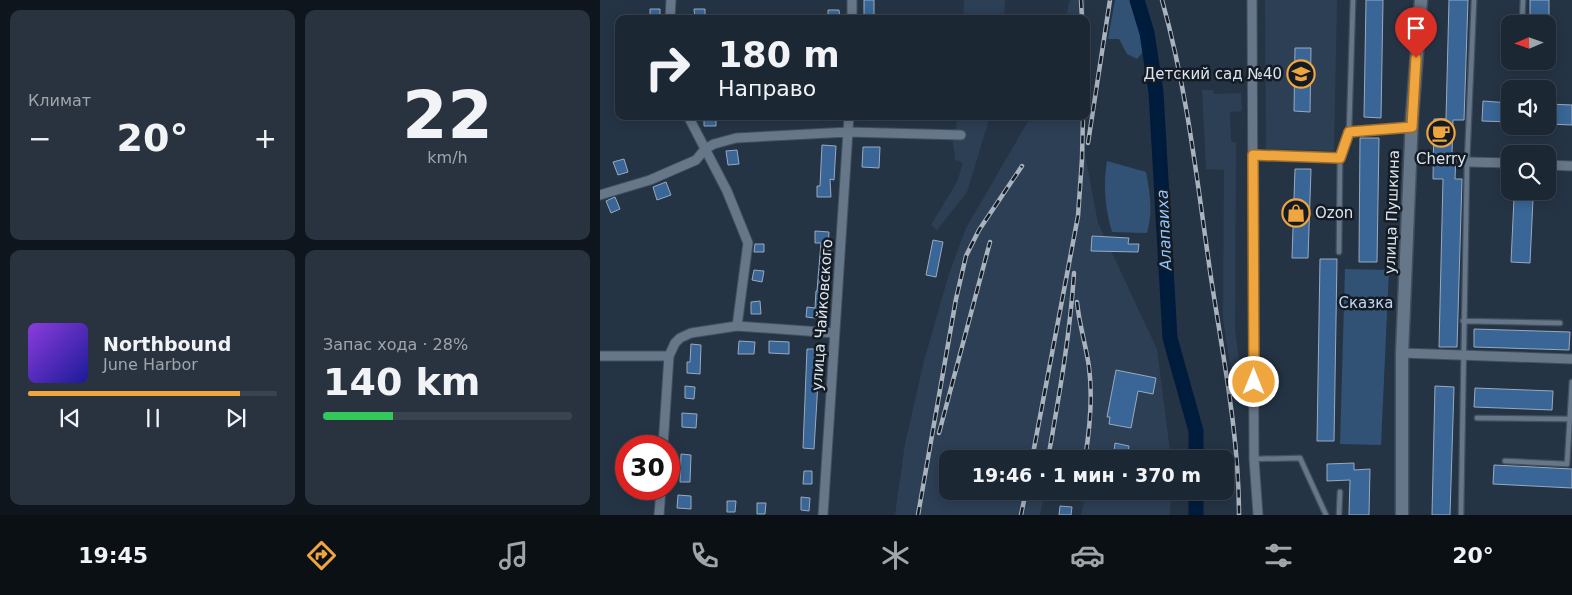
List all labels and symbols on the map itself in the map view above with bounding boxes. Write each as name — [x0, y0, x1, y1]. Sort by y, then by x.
pin — [1395, 7, 1437, 58]
north arrow — [1501, 15, 1556, 70]
school or university icon: Детский сад №40 — [1286, 59, 1316, 89]
place label: Детский сад №40 — [1143, 65, 1282, 83]
cafe icon: Cherry — [1426, 118, 1456, 148]
street label: улица Пушкина — [1381, 150, 1403, 274]
place label: Cherry — [1416, 150, 1466, 168]
water label: Алапаиха — [1152, 189, 1176, 272]
shop icon: Ozon — [1281, 198, 1311, 228]
place label: Ozon — [1315, 204, 1353, 222]
street label: улица Чайковского — [808, 238, 836, 392]
park label: Сказка — [1339, 294, 1393, 312]
position arrow — [1227, 355, 1279, 407]
speed limit sign: 30 — [615, 435, 680, 500]

